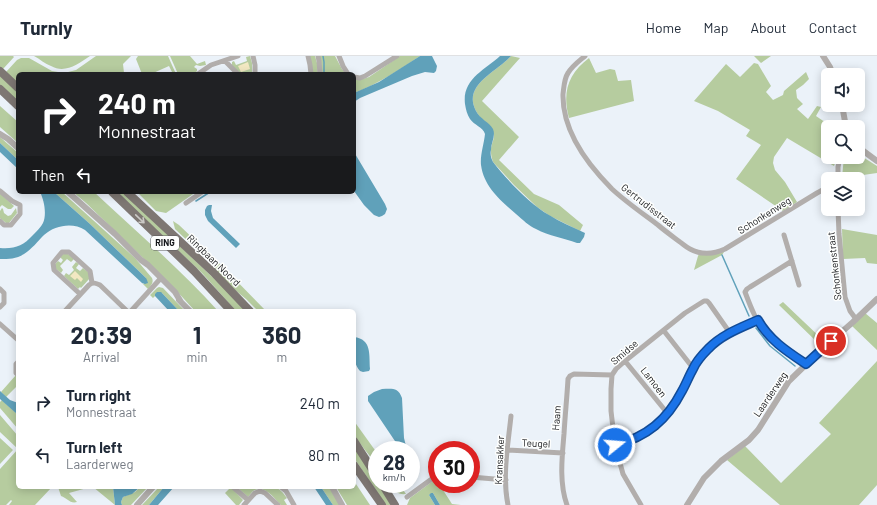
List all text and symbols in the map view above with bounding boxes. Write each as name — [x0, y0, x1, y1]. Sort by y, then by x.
text: Turnly — [20, 16, 72, 39]
text: Home — [646, 19, 682, 36]
text: Map — [704, 19, 728, 36]
text: About — [750, 19, 787, 36]
text: Contact — [809, 19, 857, 36]
map controls — [821, 68, 865, 216]
button: sound — [821, 68, 865, 112]
text: 240 m — [98, 86, 176, 120]
icon: right — [32, 88, 84, 140]
text: Monnestraat — [98, 120, 196, 142]
button: search — [821, 120, 865, 164]
icon: left — [73, 164, 95, 186]
text: Then — [32, 166, 65, 184]
button: layers — [821, 172, 865, 216]
street label: Gertrudisstraat — [619, 181, 679, 231]
street label: Schonkenweg — [735, 194, 793, 236]
one-way arrow — [135, 214, 145, 224]
street label: Schonkenstraat — [824, 231, 844, 301]
street label: Ringbaan Noord — [185, 232, 243, 288]
road number: RING — [151, 236, 179, 250]
text: 20:39 — [70, 320, 132, 349]
text: 1 — [193, 320, 201, 349]
text: 360 — [262, 320, 302, 349]
pin — [814, 324, 848, 358]
icon: arrive — [820, 330, 842, 352]
street label: Smidse — [608, 337, 640, 367]
text: Arrival — [83, 349, 119, 365]
text: min — [186, 349, 208, 365]
text: m — [276, 349, 287, 365]
street label: Lamoen — [638, 364, 670, 400]
street label: Laarderweg — [751, 369, 789, 419]
text: Turn right — [66, 386, 131, 404]
icon: right — [32, 392, 54, 414]
text: 240 m — [300, 394, 340, 412]
text: Monnestraat — [66, 404, 137, 420]
street label: Haam — [549, 405, 563, 431]
position arrow — [594, 424, 636, 466]
street label: Kransakker — [492, 435, 506, 485]
street label: Teugel — [521, 436, 551, 450]
text: Turn left — [66, 438, 122, 456]
speed limit sign: 30 — [428, 441, 480, 493]
icon: left — [32, 444, 54, 466]
text: 80 m — [308, 446, 340, 464]
text: 28 — [383, 450, 405, 474]
text: Laarderweg — [66, 456, 134, 472]
text: km/h — [383, 471, 405, 483]

